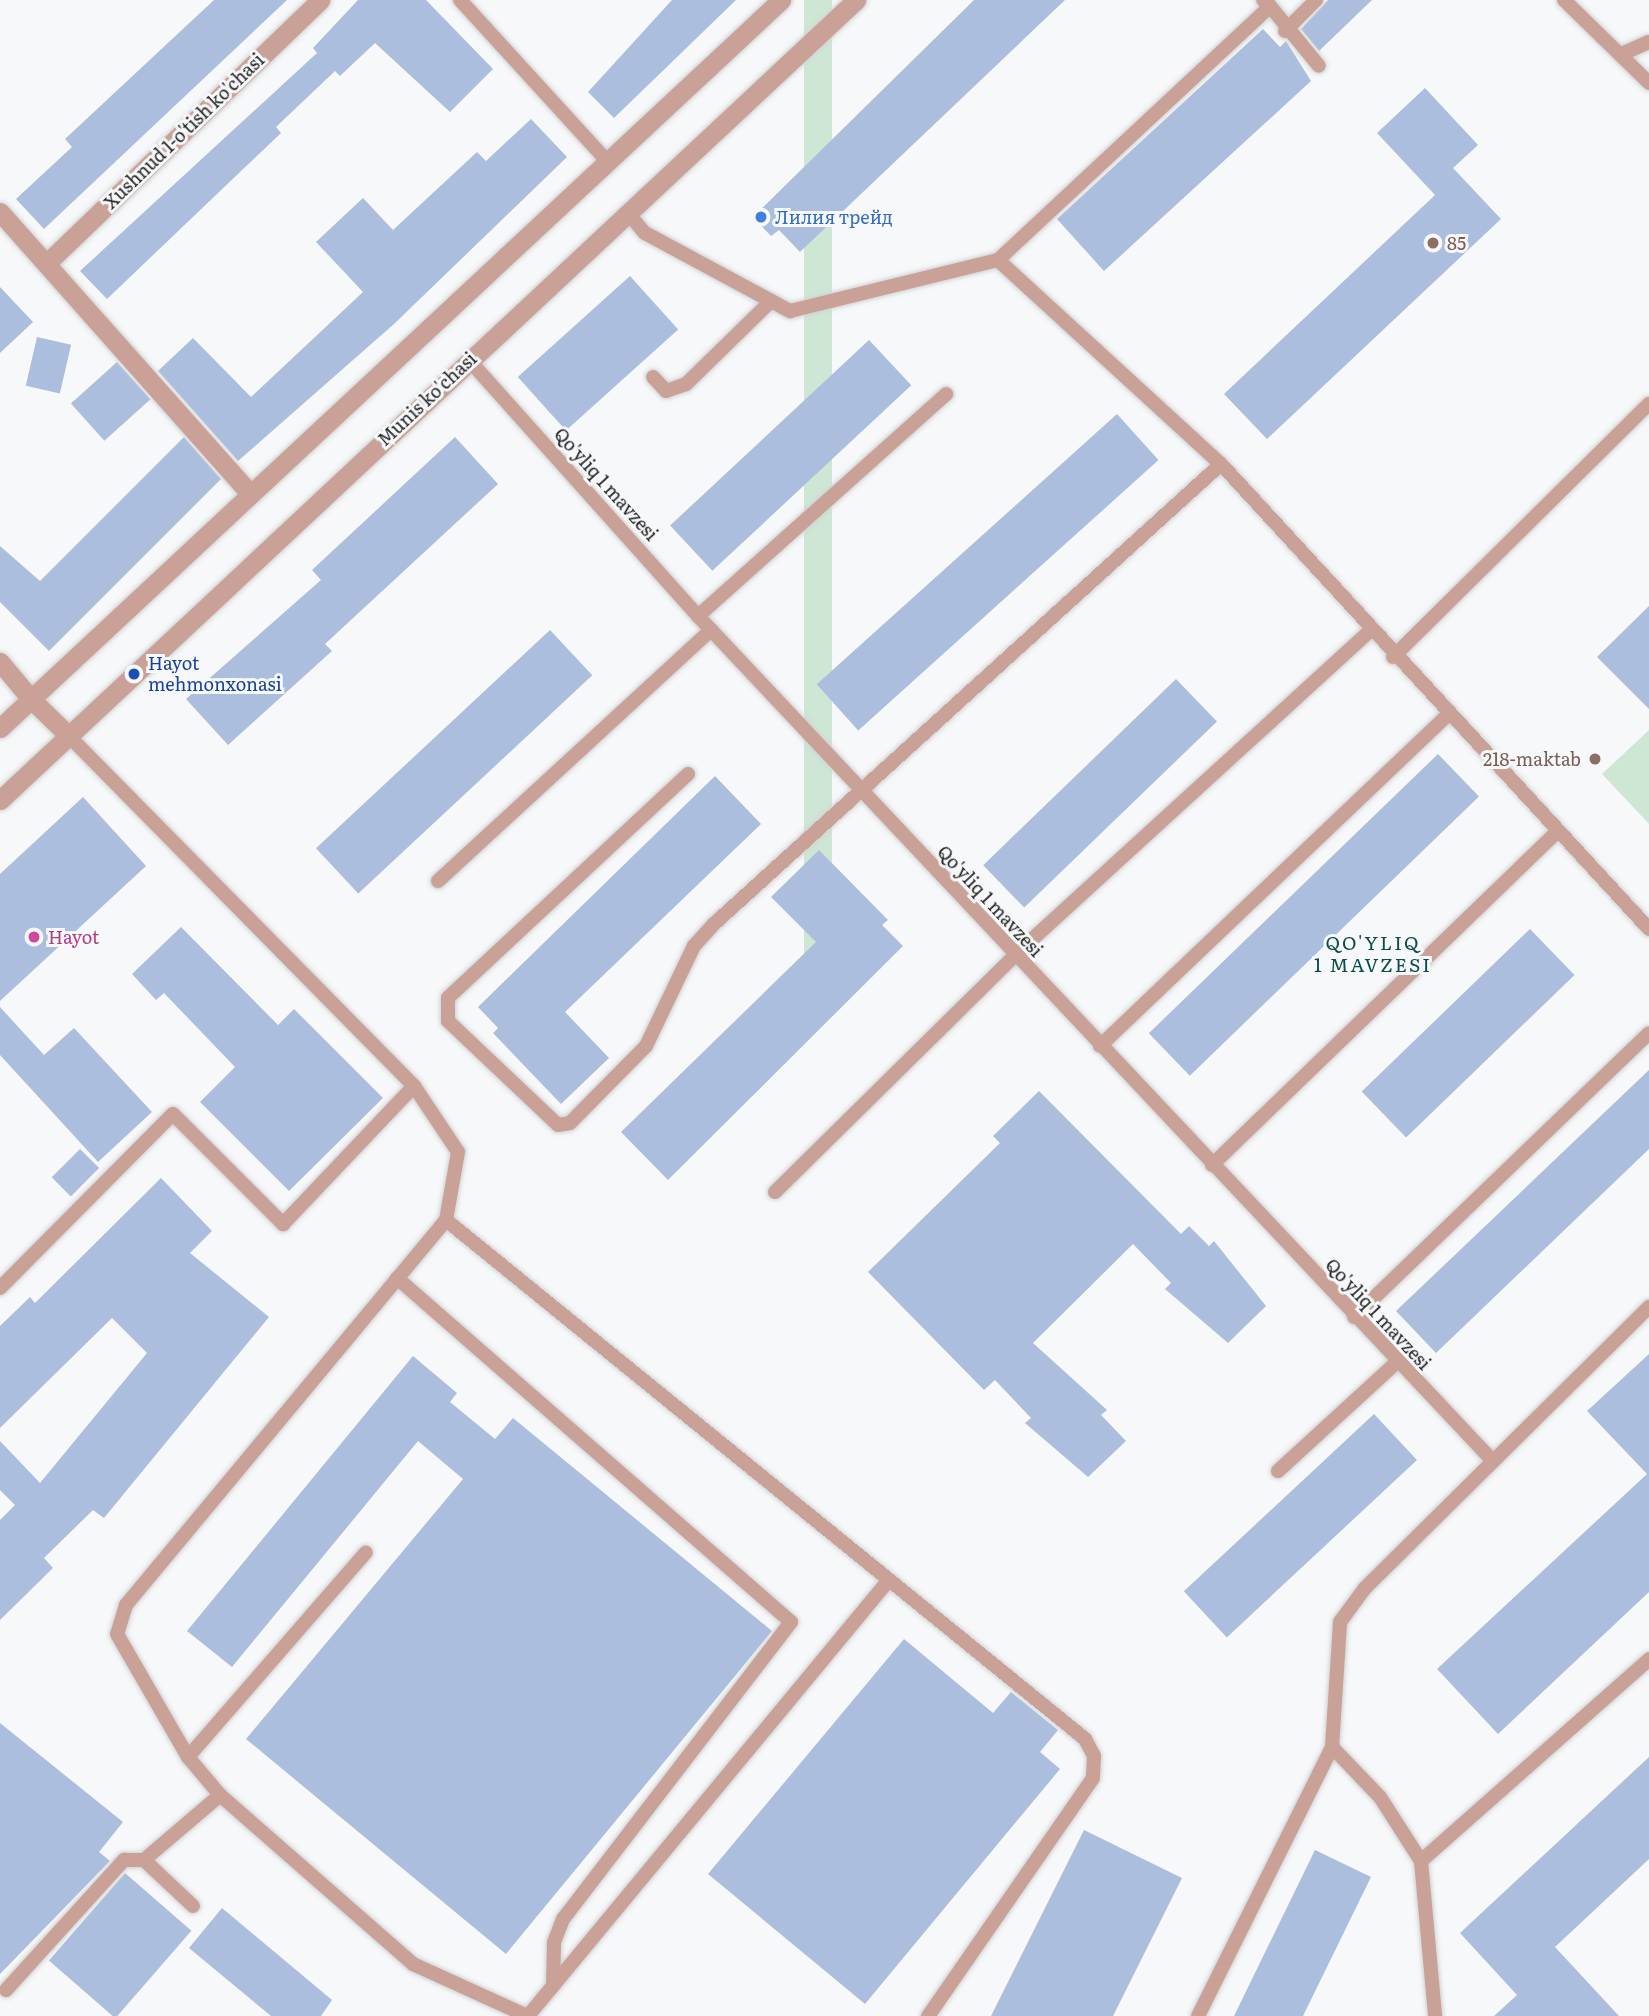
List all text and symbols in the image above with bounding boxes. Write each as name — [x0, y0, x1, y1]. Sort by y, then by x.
street label: Xushnud 1-o'tish ko'chasi — [100, 49, 268, 213]
place label: Лилия трейд — [775, 206, 893, 228]
marker: Лилия трейд — [753, 209, 769, 225]
place label: 85 — [1447, 232, 1466, 254]
marker: 85 — [1425, 235, 1441, 251]
street label: Munis ko'chasi — [373, 348, 481, 450]
street label: Qo'yliq 1 mavzesi — [550, 423, 662, 545]
place label: Hayot mehmonxonasi — [148, 653, 282, 696]
marker: Hayot mehmonxonasi — [126, 666, 142, 682]
place label: 218-maktab — [1483, 748, 1581, 770]
marker: 218-maktab — [1587, 751, 1603, 767]
street label: Qo'yliq 1 mavzesi — [933, 841, 1047, 961]
place label: Hayot — [48, 926, 99, 948]
marker: Hayot — [26, 929, 42, 945]
district label: QO'YLIQ 1 MAVZESI — [1315, 932, 1431, 976]
street label: Qo'yliq 1 mavzesi — [1321, 1254, 1435, 1374]

